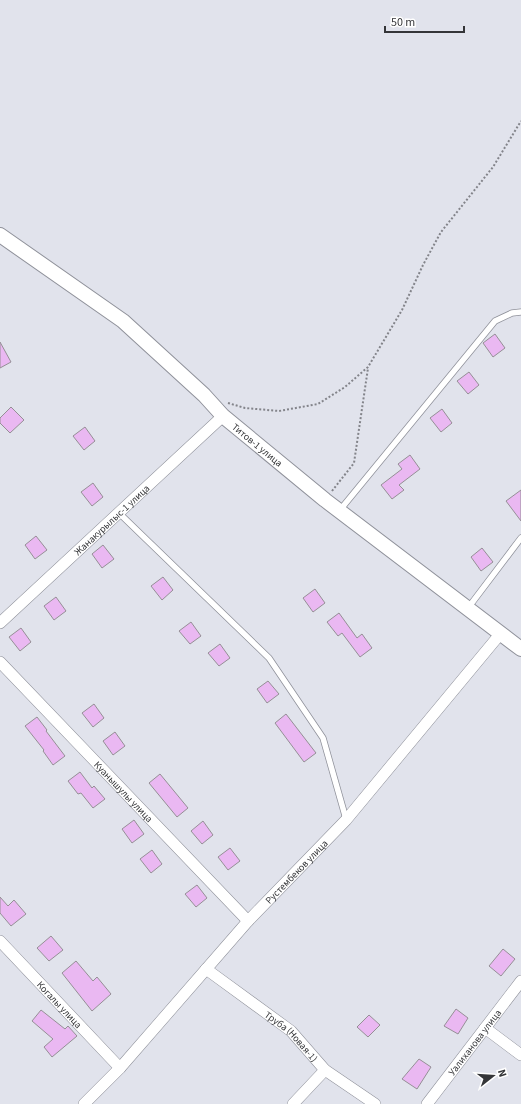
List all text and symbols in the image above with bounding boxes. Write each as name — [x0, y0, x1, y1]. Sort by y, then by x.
scale bar — [385, 8, 464, 34]
text: 50 m — [391, 14, 415, 31]
street label: Титов-1 улица — [229, 420, 285, 470]
street label: Жанакурылыс-1 улица — [71, 482, 153, 559]
street label: Куанышулы улица — [90, 758, 156, 826]
street label: Рустембеков улица — [262, 837, 331, 907]
street label: Когалы улица — [33, 978, 85, 1032]
street label: Уалиханова улица — [445, 1007, 505, 1079]
street label: Труба (Новая-1) — [262, 1008, 321, 1065]
north arrow — [473, 1056, 513, 1096]
text: N — [494, 1068, 510, 1079]

